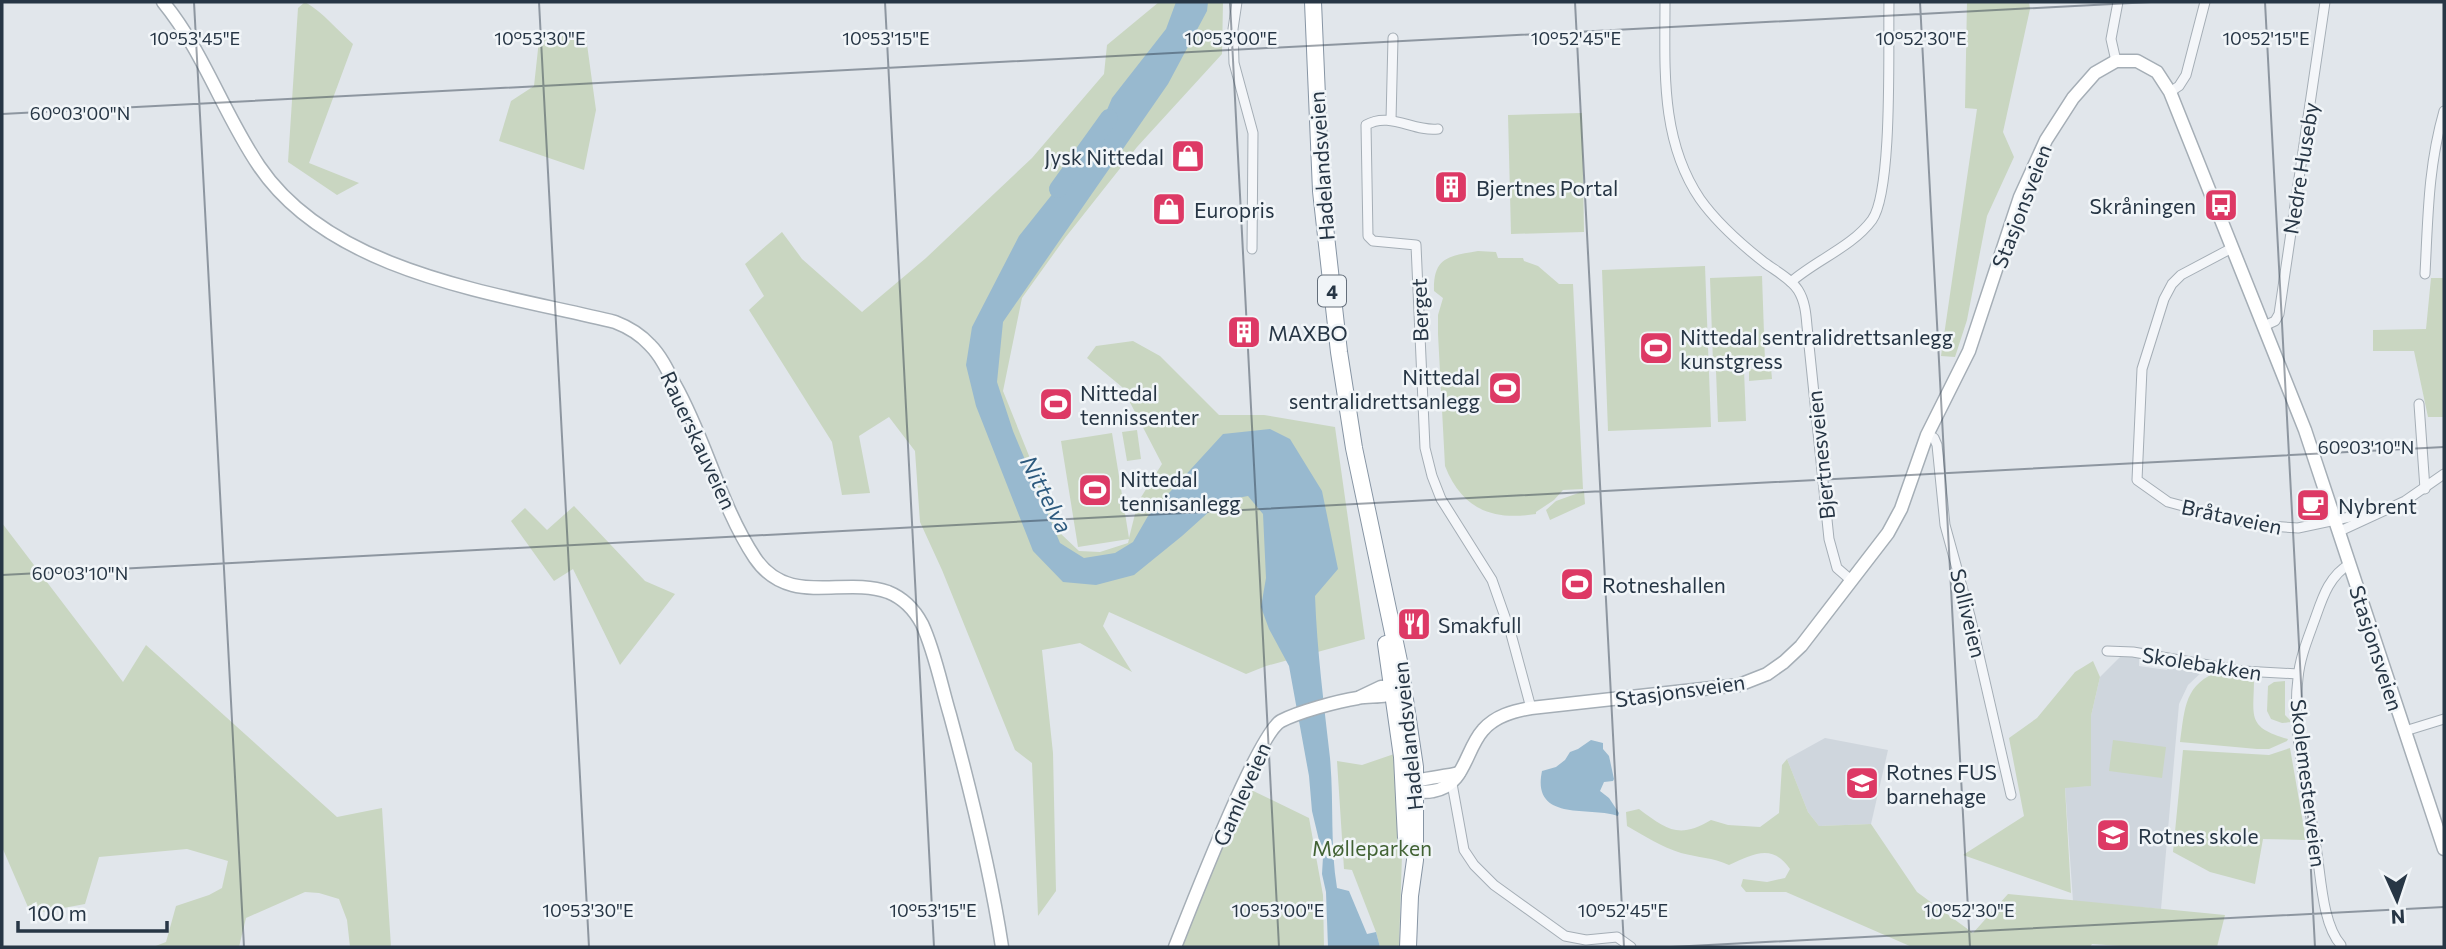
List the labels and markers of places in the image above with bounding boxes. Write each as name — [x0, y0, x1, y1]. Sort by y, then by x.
shop icon: Jysk Nittedal — [1169, 137, 1207, 175]
place label: Jysk Nittedal — [1044, 144, 1164, 169]
building icon: Bjertnes Portal — [1432, 168, 1470, 206]
place label: Bjertnes Portal — [1476, 175, 1618, 200]
bus stop icon: Skråningen — [2202, 186, 2240, 224]
shop icon: Europris — [1150, 190, 1188, 228]
place label: Skråningen — [2089, 193, 2196, 218]
place label: Europris — [1194, 197, 1275, 222]
building icon: MAXBO — [1225, 313, 1263, 351]
place label: MAXBO — [1268, 320, 1348, 345]
place label: Nittedal sentralidrettsanlegg kunstgress — [1680, 324, 1953, 373]
sports icon: Nittedal sentralidrettsanlegg kunstgress — [1637, 329, 1675, 367]
place label: Nittedal sentralidrettsanlegg — [1289, 364, 1480, 413]
sports icon: Nittedal sentralidrettsanlegg — [1486, 369, 1524, 407]
place label: Nittedal tennissenter — [1080, 380, 1199, 429]
sports icon: Nittedal tennissenter — [1037, 385, 1075, 423]
place label: Nittedal tennisanlegg — [1120, 466, 1241, 515]
sports icon: Nittedal tennisanlegg — [1076, 471, 1114, 509]
cafe icon: Nybrent — [2294, 486, 2332, 524]
place label: Nybrent — [2338, 493, 2417, 518]
sports icon: Rotneshallen — [1558, 565, 1596, 603]
place label: Rotneshallen — [1602, 572, 1726, 597]
restaurant icon: Smakfull — [1395, 605, 1433, 643]
place label: Smakfull — [1438, 612, 1522, 637]
place label: Rotnes FUS barnehage — [1886, 759, 1997, 808]
school or university icon: Rotnes FUS barnehage — [1843, 764, 1881, 802]
school or university icon: Rotnes skole — [2094, 816, 2132, 854]
place label: Rotnes skole — [2138, 823, 2259, 848]

